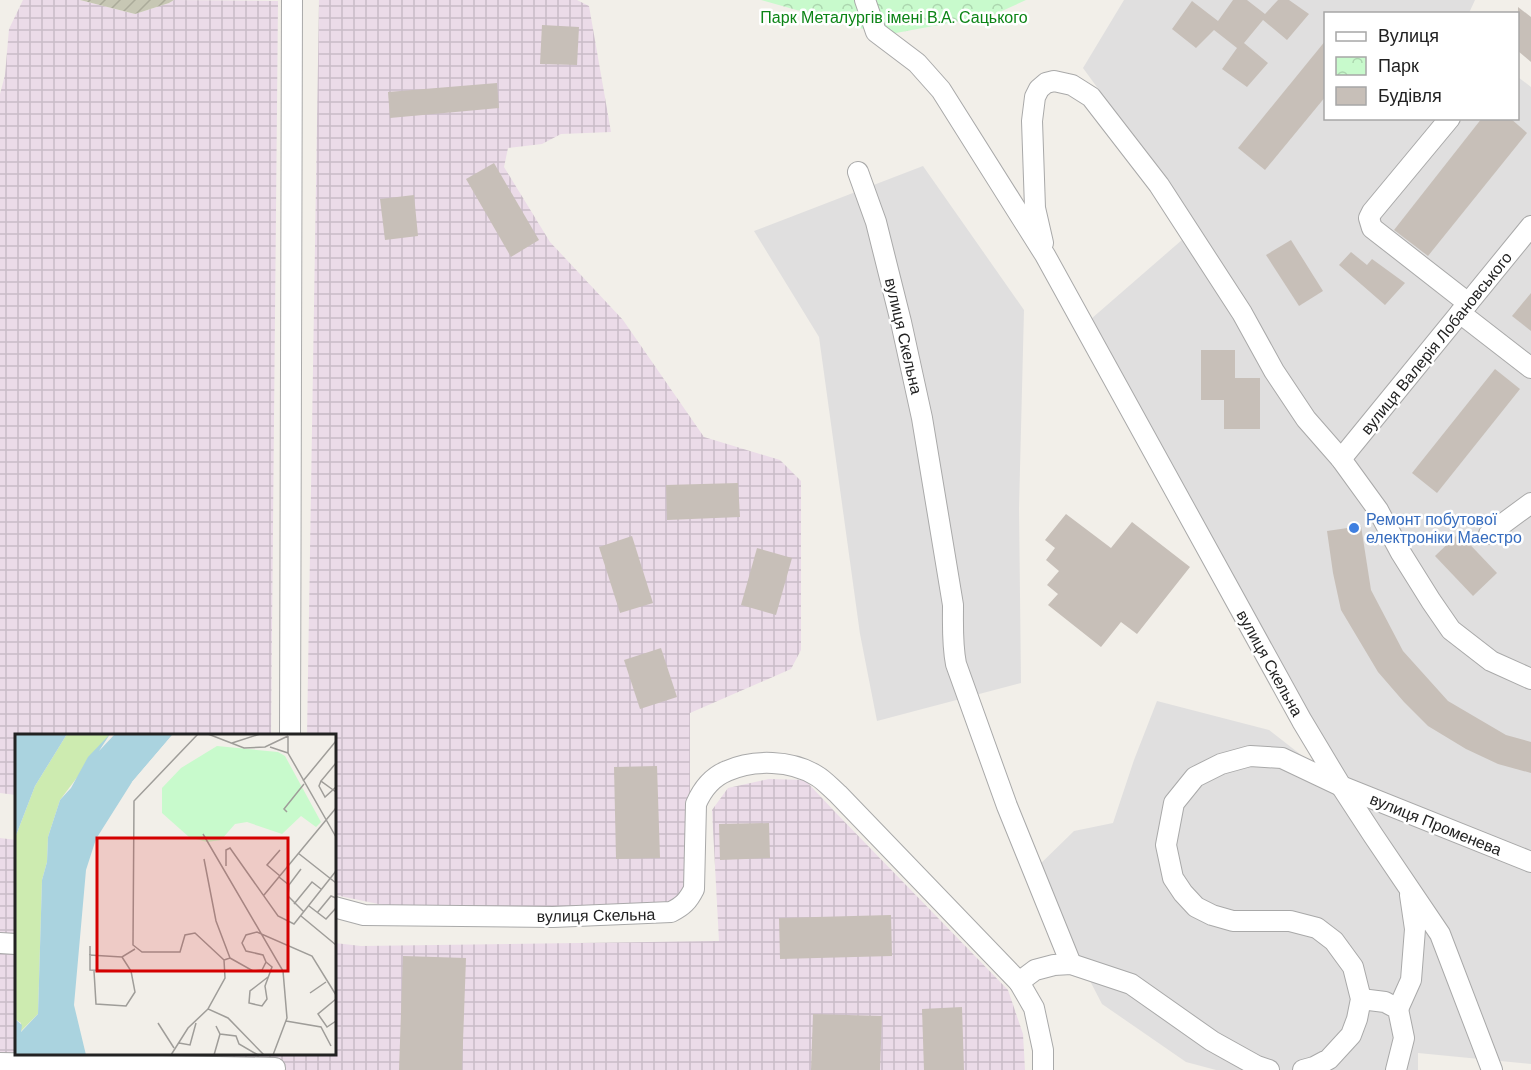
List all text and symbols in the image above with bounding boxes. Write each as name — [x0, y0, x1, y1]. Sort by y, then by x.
park label: Парк Металургів імені В.А. Сацького — [760, 7, 1028, 28]
legend — [1324, 12, 1519, 120]
text: Вулиця — [1378, 24, 1439, 48]
text: Парк — [1378, 54, 1419, 78]
text: Будівля — [1378, 84, 1442, 108]
street label: вулиця Валерія Лобановського — [1356, 248, 1517, 439]
street label: вулиця Скельна — [880, 276, 927, 396]
place label: Ремонт побутової електроніки Маестро — [1366, 509, 1522, 548]
marker: Ремонт побутової електроніки Маестро — [1347, 521, 1361, 535]
street label: вулиця Скельна — [1232, 606, 1308, 720]
inset map — [15, 734, 336, 1055]
street label: вулиця Променева — [1367, 788, 1505, 861]
street label: вулиця Скельна — [536, 904, 656, 927]

